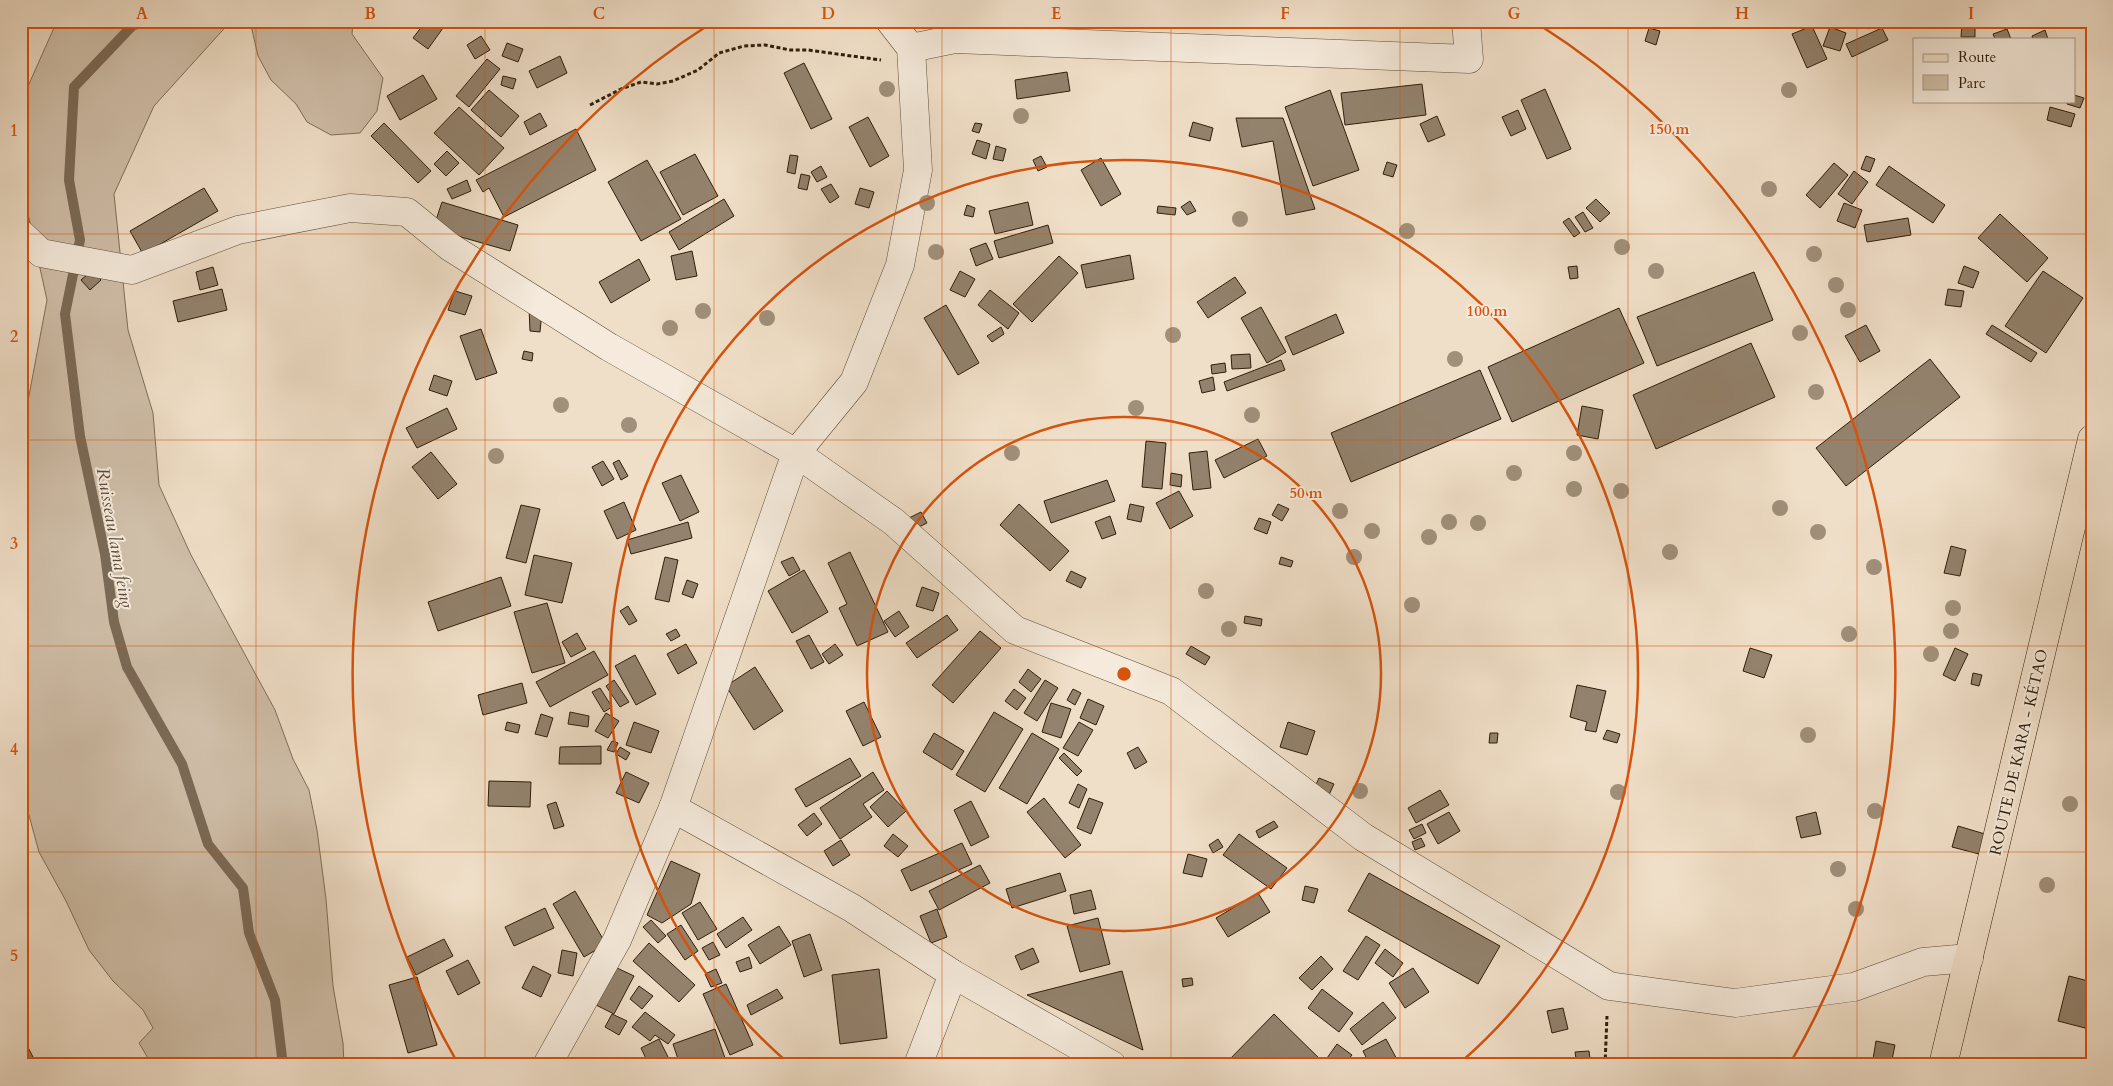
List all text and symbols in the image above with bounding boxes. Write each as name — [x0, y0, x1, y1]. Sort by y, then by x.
text: A — [136, 3, 148, 25]
text: B — [364, 3, 376, 25]
text: C — [593, 3, 605, 25]
text: D — [821, 3, 835, 25]
text: E — [1051, 3, 1061, 25]
text: F — [1280, 3, 1290, 25]
text: G — [1507, 3, 1521, 25]
text: H — [1735, 3, 1749, 25]
text: I — [1968, 3, 1974, 25]
legend — [1913, 38, 2076, 102]
text: Route — [1958, 47, 1996, 67]
text: Parc — [1958, 73, 1986, 93]
text: 150 m — [1649, 119, 1690, 139]
text: 1 — [10, 120, 18, 142]
text: 100 m — [1467, 301, 1508, 321]
text: 2 — [10, 326, 18, 348]
water label: Ruisseau lama feing — [90, 466, 139, 610]
text: 50 m — [1289, 483, 1323, 503]
text: 3 — [10, 533, 18, 555]
street label: ROUTE DE KARA - KÉTAO — [1984, 647, 2053, 858]
centre of rings — [1115, 665, 1133, 683]
text: 4 — [10, 739, 18, 761]
text: 5 — [10, 945, 18, 967]

